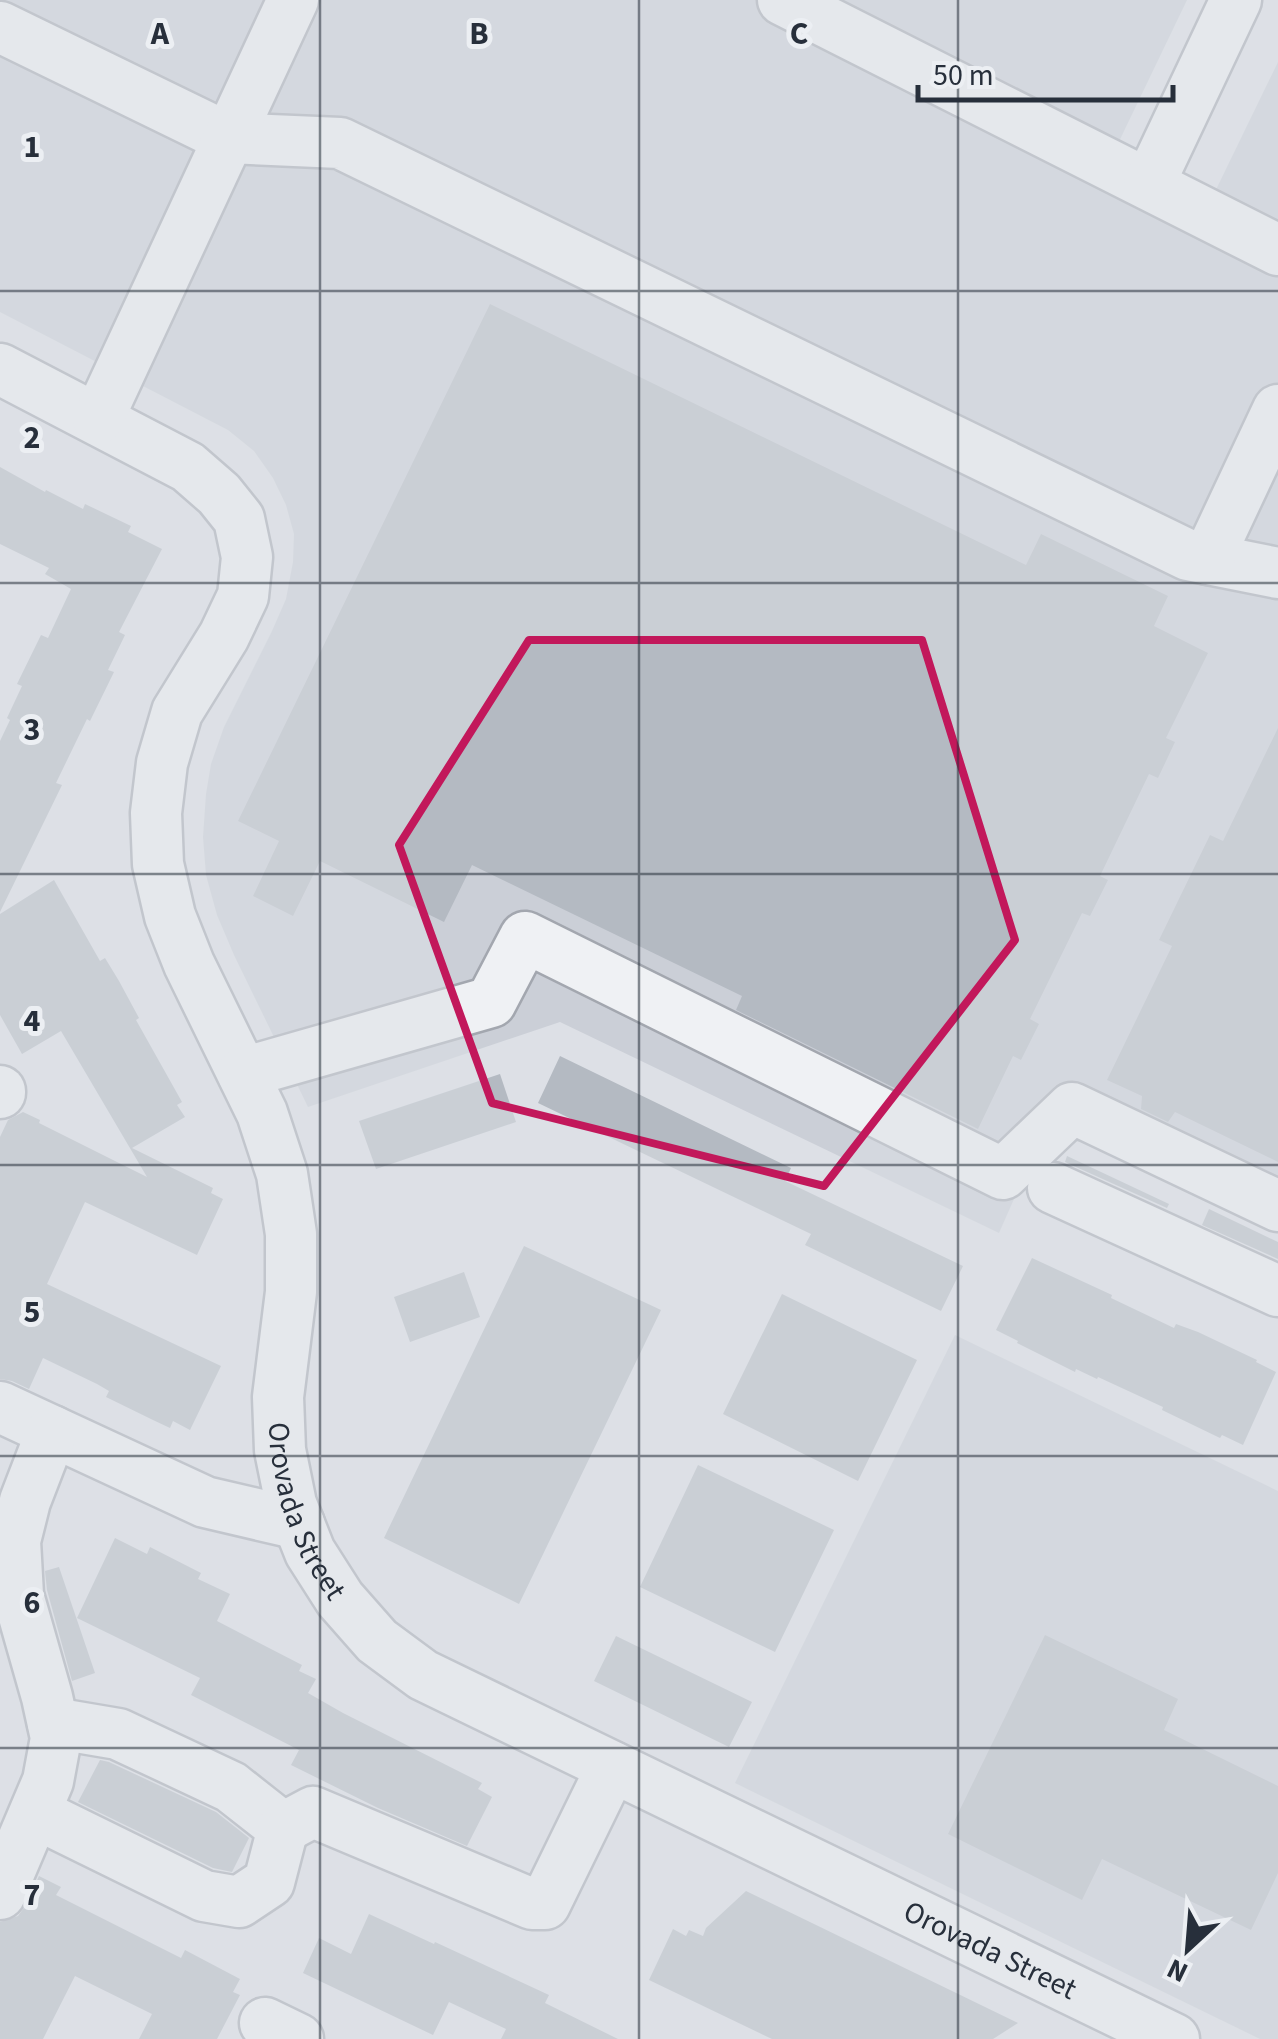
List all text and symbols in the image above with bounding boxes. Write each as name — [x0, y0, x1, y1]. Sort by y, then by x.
text: A — [150, 11, 170, 57]
text: B — [469, 11, 489, 57]
text: C — [790, 11, 808, 57]
scale bar — [918, 40, 1173, 102]
text: 50 m — [933, 54, 994, 97]
text: 1 — [24, 124, 40, 170]
text: 2 — [24, 415, 40, 461]
text: 3 — [24, 707, 40, 753]
text: 4 — [24, 998, 41, 1044]
text: 5 — [24, 1289, 40, 1335]
street label: Orovada Street — [257, 1421, 356, 1609]
text: 6 — [24, 1580, 40, 1626]
text: 7 — [24, 1872, 40, 1918]
street label: Orovada Street — [896, 1890, 1084, 2011]
north arrow — [1138, 1899, 1238, 1999]
text: N — [1160, 1949, 1195, 1993]

